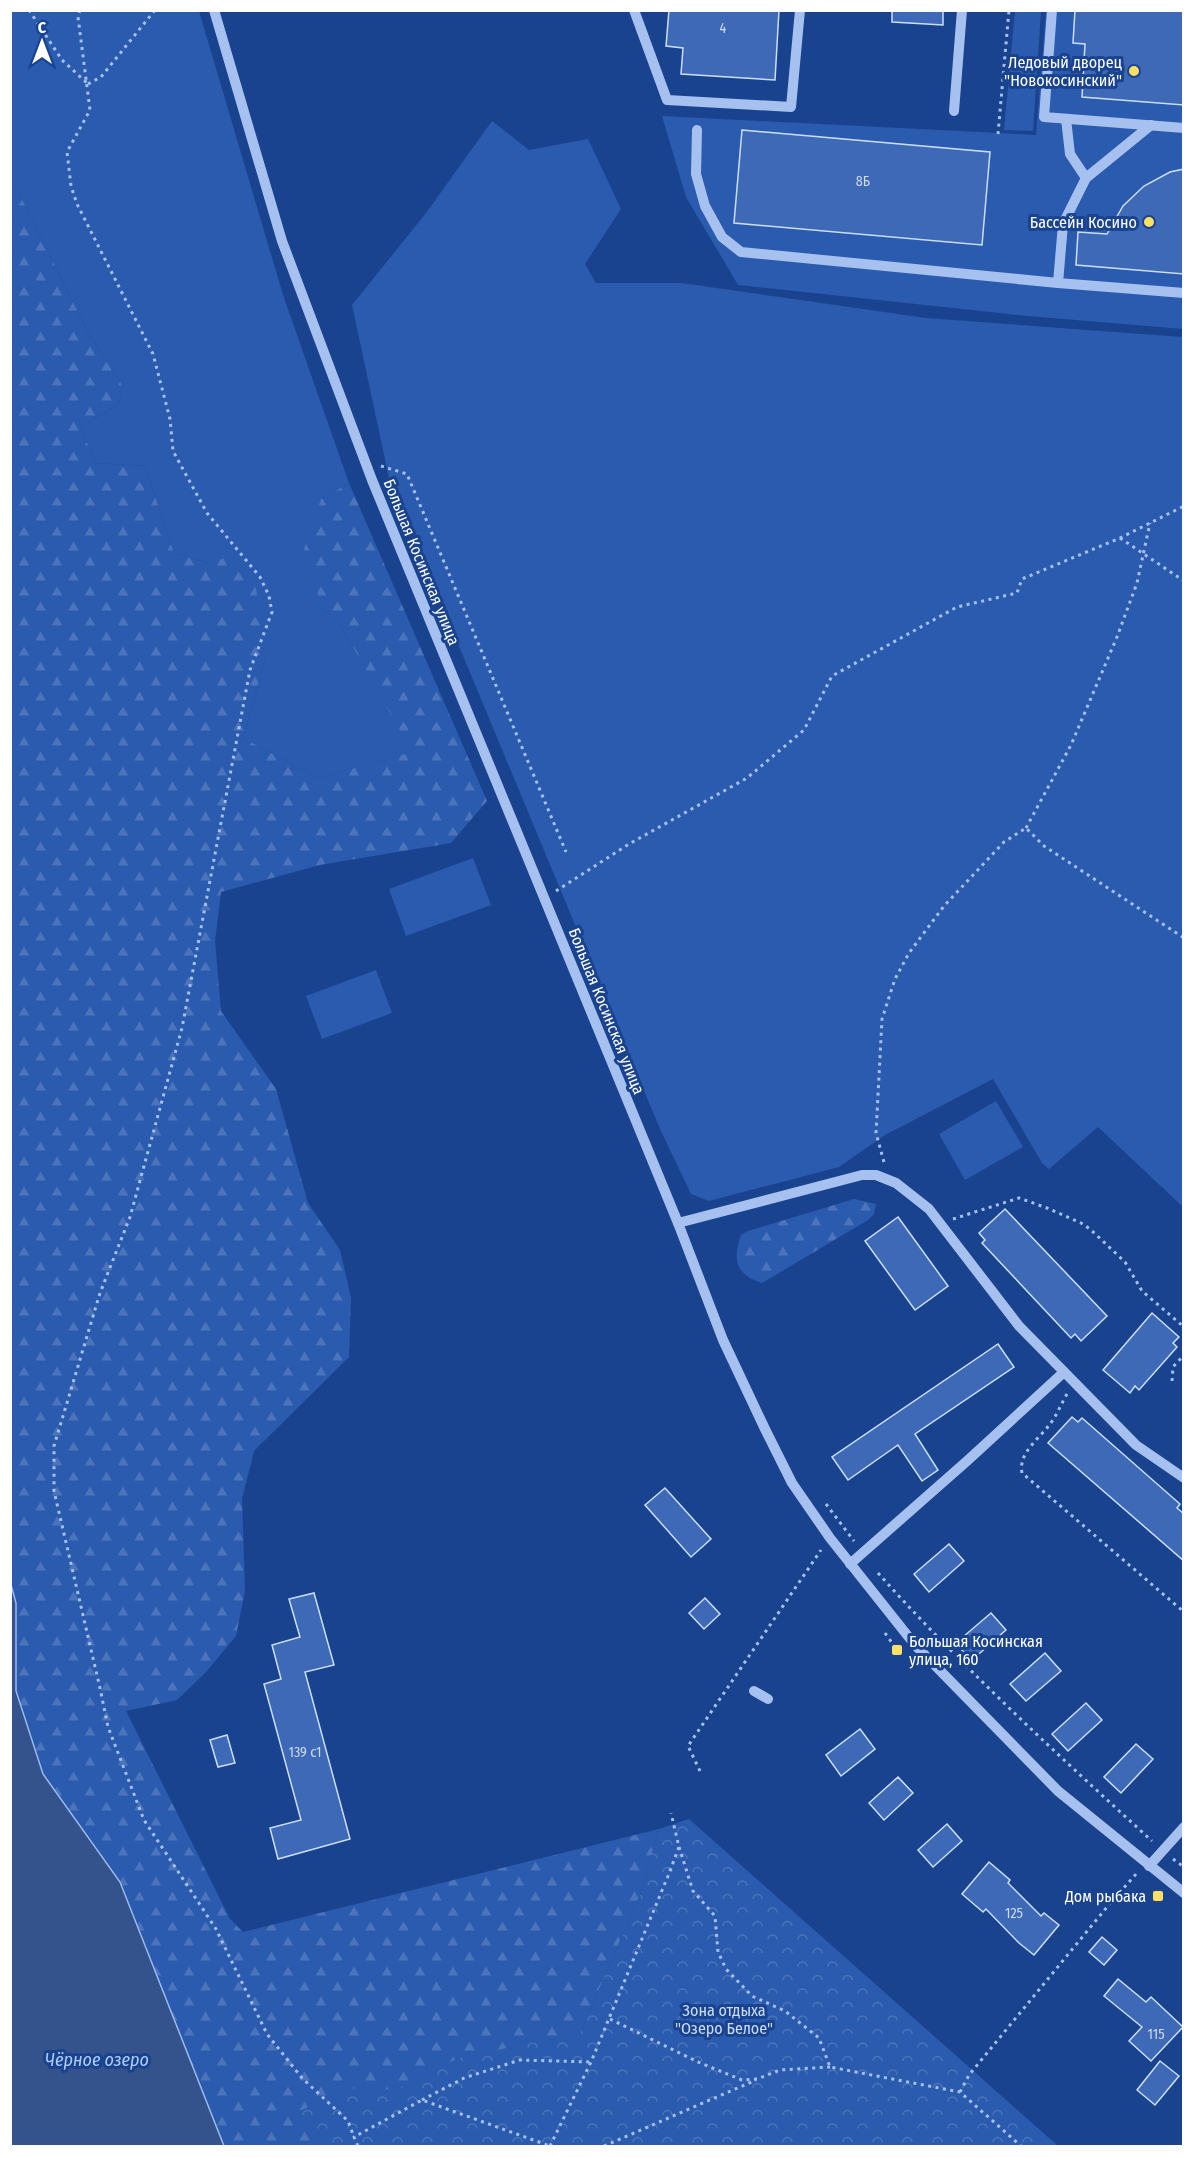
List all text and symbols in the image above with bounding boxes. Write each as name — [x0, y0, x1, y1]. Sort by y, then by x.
north arrow — [12, 12, 72, 72]
text: С — [38, 18, 47, 37]
house number: 4 — [720, 20, 727, 37]
place label: Ледовый дворец "Новокосинский" — [1004, 53, 1123, 90]
marker: Ледовый дворец "Новокосинский" — [1127, 64, 1141, 78]
house number: 8Б — [856, 173, 870, 190]
place label: Бассейн Косино — [1030, 213, 1137, 232]
marker: Бассейн Косино — [1142, 215, 1156, 229]
street label: Большая Косинская улица — [379, 476, 464, 648]
street label: Большая Косинская улица — [564, 925, 649, 1097]
place label: Большая Косинская улица, 160 — [909, 1632, 1043, 1669]
marker: Большая Косинская улица, 160 — [890, 1643, 904, 1657]
house number: 139 с1 — [289, 1744, 322, 1761]
place label: Дом рыбака — [1064, 1887, 1146, 1906]
marker: Дом рыбака — [1151, 1889, 1165, 1903]
house number: 125 — [1005, 1905, 1023, 1922]
park label: Зона отдыха "Озеро Белое" — [675, 2001, 773, 2038]
house number: 115 — [1147, 2026, 1165, 2043]
water label: Чёрное озеро — [45, 2049, 149, 2071]

